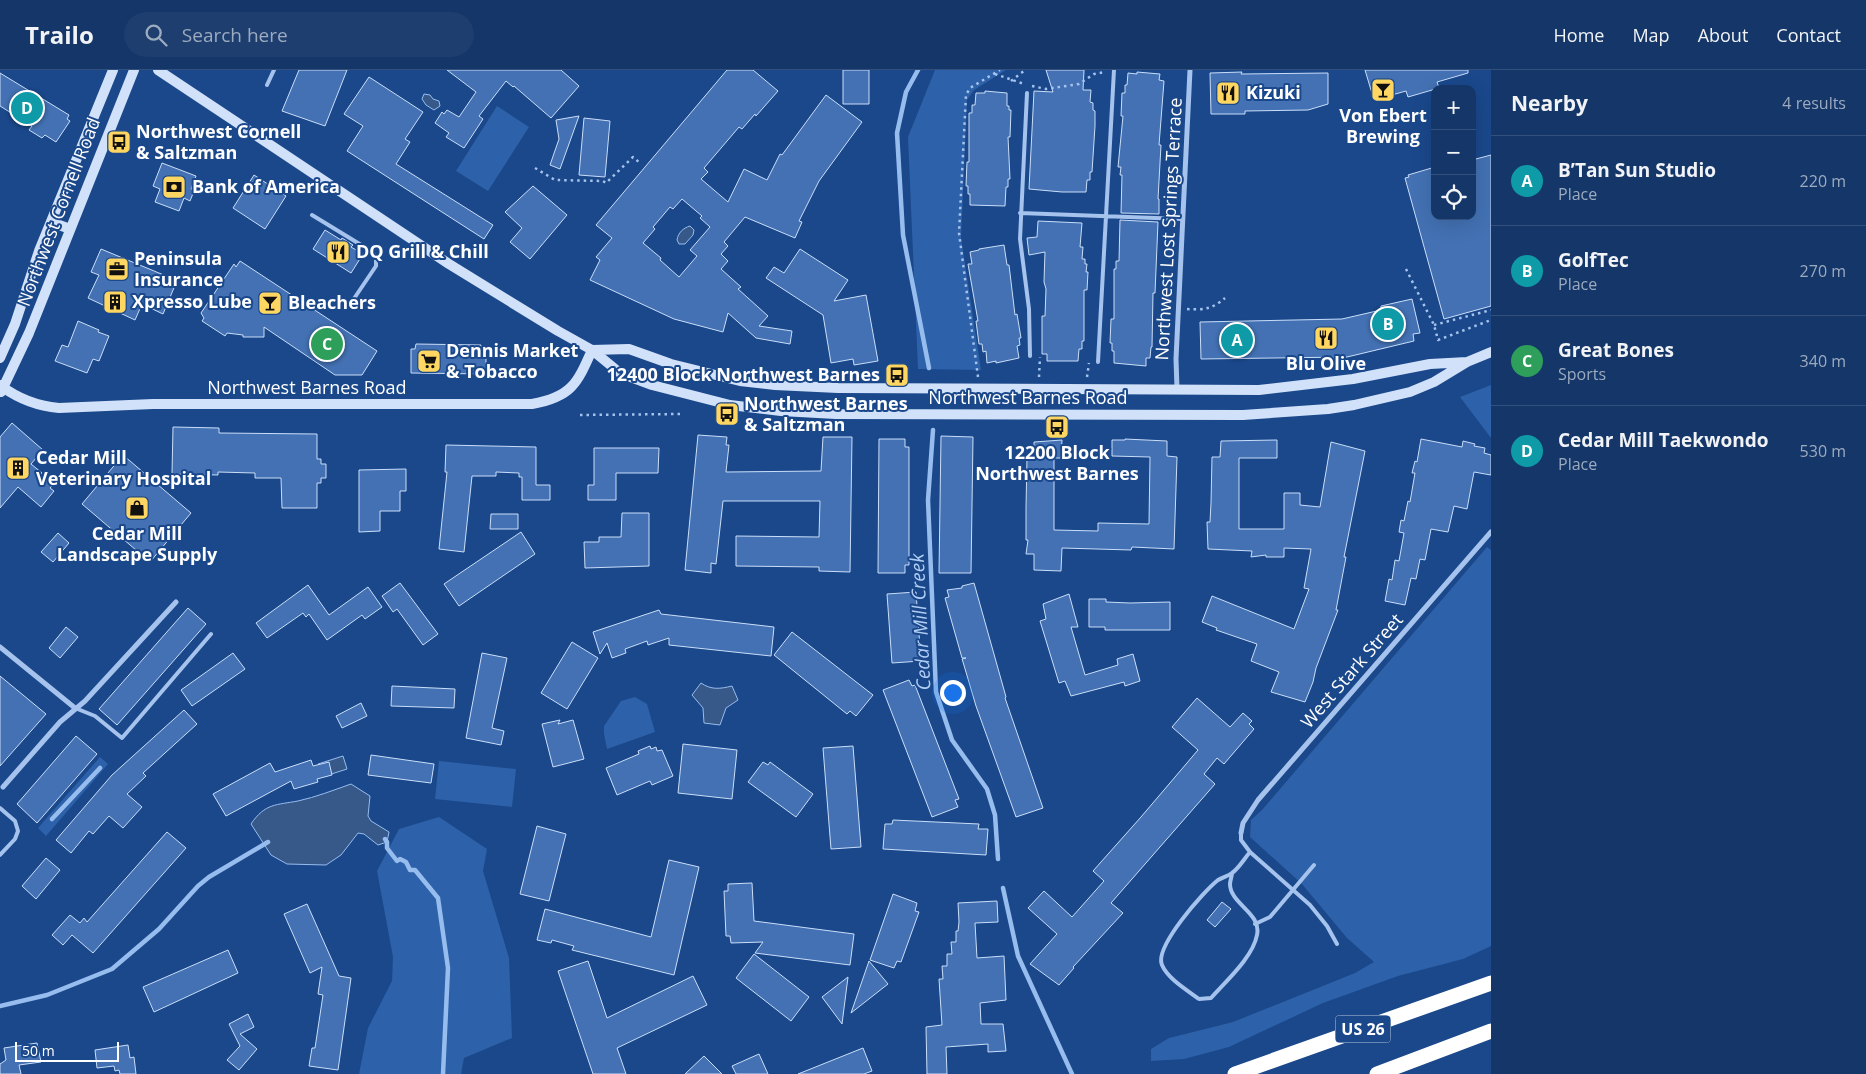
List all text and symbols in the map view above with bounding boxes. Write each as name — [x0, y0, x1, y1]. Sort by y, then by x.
search box — [124, 12, 474, 57]
text: Trailo — [25, 18, 94, 51]
icon: search — [142, 21, 170, 49]
text: Search here — [182, 22, 288, 48]
text: Home — [1554, 23, 1604, 47]
text: Map — [1632, 23, 1670, 47]
text: About — [1698, 23, 1748, 47]
text: Contact — [1776, 23, 1841, 47]
bar icon: Von Ebert Brewing — [1370, 77, 1396, 103]
restaurant icon: Kizuki — [1215, 80, 1241, 106]
place label: Kizuki — [1246, 80, 1301, 104]
map controls — [1431, 85, 1476, 220]
button: + — [1431, 85, 1476, 130]
pin: D — [11, 89, 43, 127]
text: Nearby — [1511, 89, 1588, 117]
text: 4 results — [1782, 92, 1846, 114]
street label: Northwest Lost Springs Terrace — [1149, 97, 1187, 361]
place label: Von Ebert Brewing — [1339, 103, 1427, 148]
street label: Northwest Cornell Road — [11, 114, 105, 309]
place label: Northwest Cornell & Saltzman — [136, 119, 301, 164]
bus stop icon: Northwest Cornell & Saltzman — [106, 129, 132, 155]
button: − — [1431, 130, 1476, 175]
text: B’Tan Sun Studio — [1558, 157, 1716, 183]
text: A — [1521, 170, 1533, 192]
text: 220 m — [1800, 170, 1846, 192]
bank icon: Bank of America — [161, 174, 187, 200]
place label: Bank of America — [192, 174, 340, 198]
button: locate — [1431, 175, 1476, 220]
text: Place — [1558, 183, 1597, 205]
restaurant icon: DQ Grill & Chill — [325, 239, 351, 265]
place label: DQ Grill & Chill — [356, 239, 489, 263]
place label: Peninsula Insurance — [134, 246, 223, 291]
text: GolfTec — [1558, 247, 1629, 273]
office icon: Peninsula Insurance — [104, 256, 130, 282]
text: B — [1522, 260, 1532, 282]
text: 270 m — [1800, 260, 1846, 282]
text: Place — [1558, 273, 1597, 295]
building icon: Xpresso Lube — [102, 289, 128, 315]
place label: Xpresso Lube — [132, 289, 252, 313]
bar icon: Bleachers — [257, 290, 283, 316]
place label: Bleachers — [288, 290, 376, 314]
pin: B — [1372, 305, 1404, 343]
pin: A — [1221, 321, 1253, 359]
pin: C — [311, 325, 343, 363]
restaurant icon: Blu Olive — [1313, 325, 1339, 351]
text: Great Bones — [1558, 337, 1674, 363]
place label: Dennis Market & Tobacco — [446, 338, 579, 383]
supermarket icon: Dennis Market & Tobacco — [416, 348, 442, 374]
text: C — [1522, 350, 1532, 372]
text: 340 m — [1800, 350, 1846, 372]
place label: Blu Olive — [1286, 351, 1366, 375]
place label: 12400 Block Northwest Barnes — [606, 362, 880, 386]
bus stop icon: 12400 Block Northwest Barnes — [884, 362, 910, 388]
text: Sports — [1558, 363, 1606, 385]
street label: Northwest Barnes Road — [207, 375, 407, 399]
street label: Northwest Barnes Road — [928, 385, 1128, 409]
place label: Northwest Barnes & Saltzman — [744, 391, 908, 436]
bus stop icon: Northwest Barnes & Saltzman — [714, 401, 740, 427]
bus stop icon: 12200 Block Northwest Barnes — [1044, 414, 1070, 440]
text: Cedar Mill Taekwondo — [1558, 427, 1768, 453]
place label: 12200 Block Northwest Barnes — [975, 440, 1139, 485]
text: D — [1521, 440, 1533, 462]
text: 530 m — [1800, 440, 1846, 462]
place label: Cedar Mill Veterinary Hospital — [36, 445, 211, 490]
text: Place — [1558, 453, 1597, 475]
building icon: Cedar Mill Veterinary Hospital — [5, 455, 31, 481]
shop icon: Cedar Mill Landscape Supply — [124, 495, 150, 521]
place label: Cedar Mill Landscape Supply — [57, 521, 218, 566]
water label: Cedar Mill Creek — [903, 552, 937, 691]
street label: West Stark Street — [1295, 608, 1408, 733]
your location — [940, 680, 966, 706]
road number: US 26 — [1336, 1016, 1390, 1042]
scale bar — [15, 1039, 119, 1062]
text: 50 m — [22, 1041, 55, 1060]

